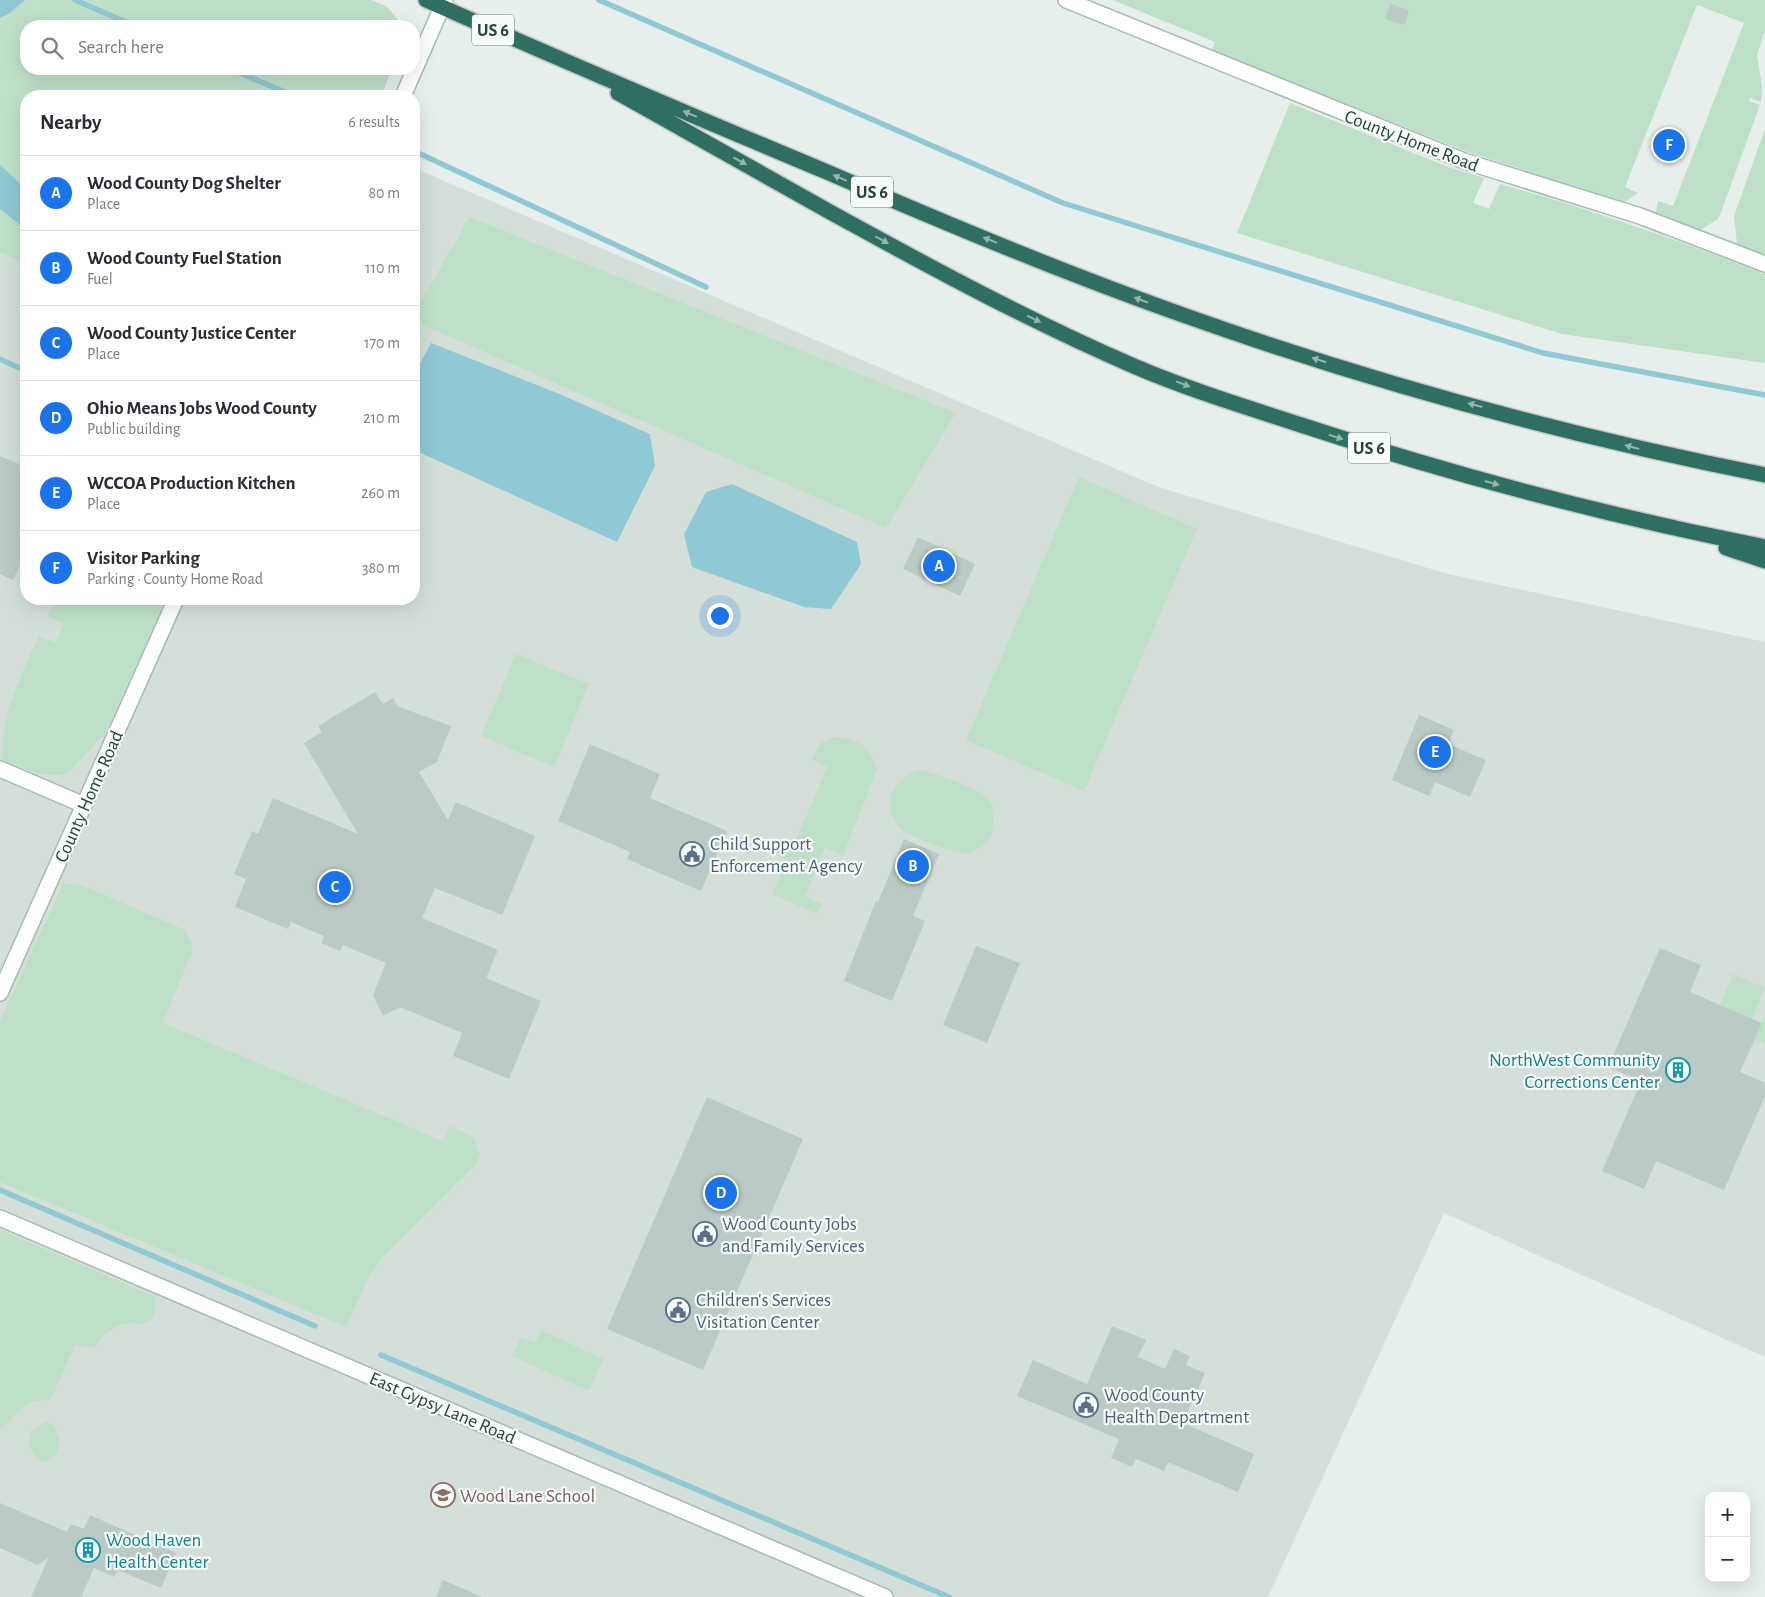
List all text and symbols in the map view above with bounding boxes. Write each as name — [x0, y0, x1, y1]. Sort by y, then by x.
road number: US 6 — [472, 14, 514, 46]
search box — [20, 20, 420, 75]
icon: search — [38, 34, 66, 62]
text: Search here — [78, 38, 164, 57]
street label: County Home Road — [1342, 107, 1481, 176]
one-way arrow — [683, 110, 697, 118]
text: Nearby — [40, 112, 101, 133]
text: 6 results — [348, 114, 400, 130]
pin: F — [1653, 126, 1685, 164]
one-way arrow — [733, 157, 747, 166]
one-way arrow — [833, 173, 847, 181]
text: Wood County Dog Shelter — [87, 174, 281, 193]
road number: US 6 — [851, 176, 893, 208]
text: A — [51, 185, 61, 201]
text: 80 m — [369, 185, 400, 201]
text: Place — [87, 196, 120, 212]
one-way arrow — [875, 236, 889, 245]
one-way arrow — [982, 236, 997, 243]
text: Wood County Fuel Station — [87, 249, 282, 268]
text: B — [51, 260, 61, 276]
text: 110 m — [365, 260, 400, 276]
text: Fuel — [87, 271, 113, 287]
one-way arrow — [1133, 296, 1148, 304]
one-way arrow — [1027, 315, 1041, 323]
text: Wood County Justice Center — [87, 324, 296, 343]
text: C — [52, 335, 60, 351]
text: 170 m — [364, 335, 400, 351]
text: Place — [87, 346, 120, 362]
one-way arrow — [1311, 356, 1326, 363]
one-way arrow — [1175, 381, 1190, 389]
text: Ohio Means Jobs Wood County — [87, 399, 317, 418]
one-way arrow — [1467, 401, 1482, 409]
text: D — [51, 410, 61, 426]
text: 210 m — [363, 410, 400, 426]
text: Public building — [87, 421, 181, 437]
road number: US 6 — [1348, 432, 1390, 463]
one-way arrow — [1329, 433, 1344, 441]
one-way arrow — [1624, 443, 1639, 451]
text: WCCOA Production Kitchen — [87, 474, 295, 493]
one-way arrow — [1485, 479, 1500, 487]
text: E — [52, 485, 60, 501]
text: 260 m — [361, 485, 400, 501]
text: Place — [87, 496, 120, 512]
pin: A — [923, 547, 955, 585]
text: Visitor Parking — [87, 549, 200, 568]
text: F — [52, 560, 60, 576]
text: 380 m — [362, 560, 400, 576]
text: Parking · County Home Road — [87, 571, 263, 587]
your location — [707, 603, 733, 629]
street label: County Home Road — [52, 728, 127, 865]
pin: E — [1419, 733, 1451, 771]
place label: Child Support Enforcement Agency — [710, 835, 863, 876]
public building icon: Child Support Enforcement Agency — [679, 841, 705, 867]
pin: B — [897, 847, 929, 885]
pin: C — [319, 868, 351, 906]
place label: NorthWest Community Corrections Center — [1489, 1051, 1660, 1092]
building icon: NorthWest Community Corrections Center — [1665, 1057, 1691, 1083]
pin: D — [705, 1174, 737, 1212]
place label: Wood County Jobs and Family Services — [722, 1215, 865, 1256]
public building icon: Wood County Jobs and Family Services — [692, 1221, 718, 1247]
place label: Children's Services Visitation Center — [696, 1291, 831, 1332]
public building icon: Children's Services Visitation Center — [665, 1297, 691, 1323]
street label: East Gypsy Lane Road — [367, 1369, 518, 1448]
place label: Wood County Health Department — [1104, 1386, 1249, 1427]
public building icon: Wood County Health Department — [1073, 1392, 1099, 1418]
school or university icon: Wood Lane School — [430, 1482, 456, 1508]
place label: Wood Lane School — [460, 1487, 595, 1506]
map controls — [1705, 1492, 1750, 1582]
button: + — [1705, 1492, 1750, 1537]
place label: Wood Haven Health Center — [106, 1531, 209, 1572]
building icon: Wood Haven Health Center — [75, 1537, 101, 1563]
button: − — [1705, 1537, 1750, 1582]

